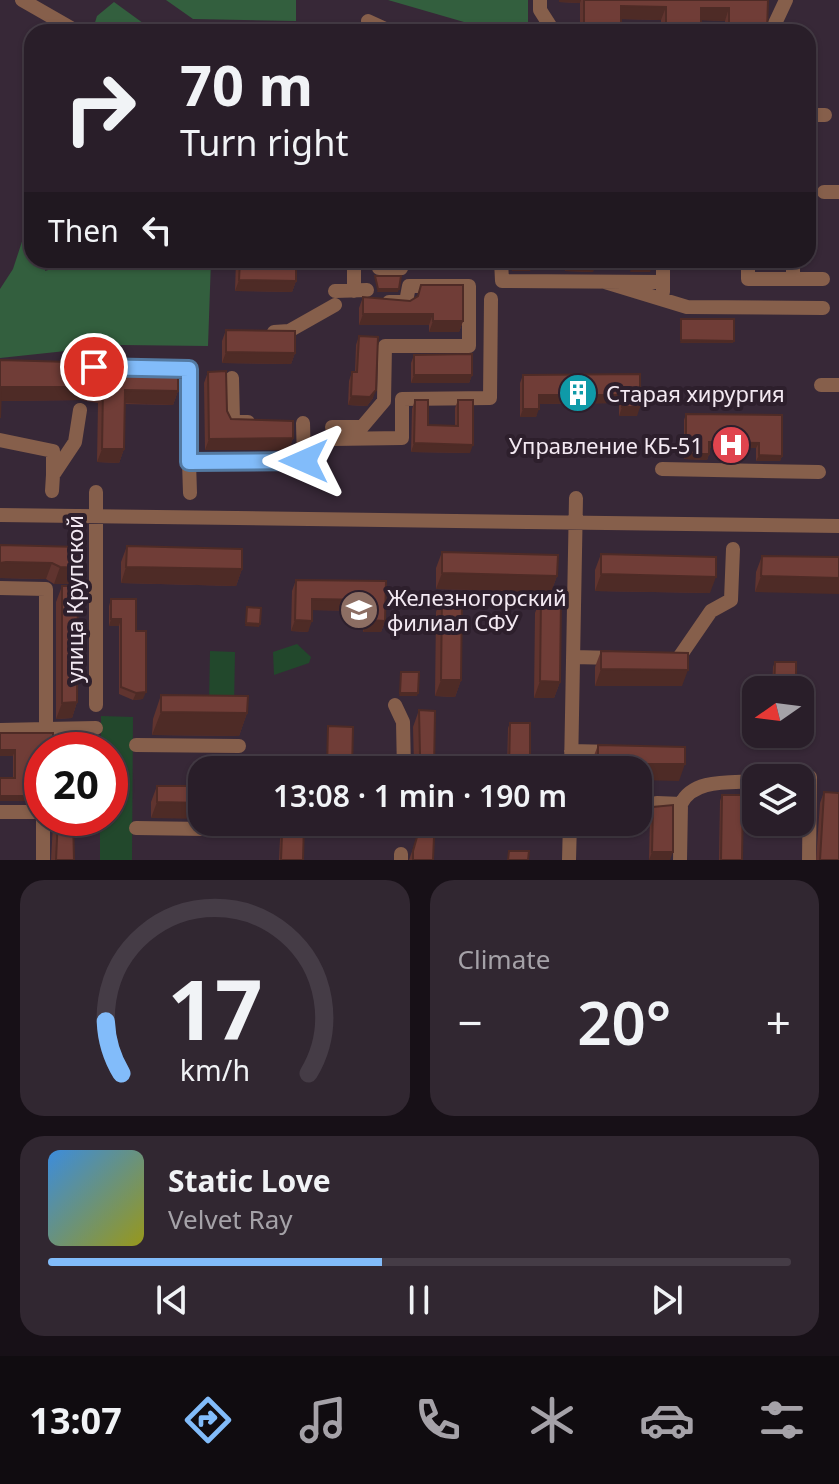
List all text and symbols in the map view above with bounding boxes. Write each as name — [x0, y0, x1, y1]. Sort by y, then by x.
text: 70 m — [180, 46, 313, 122]
icon: right — [48, 56, 152, 160]
text: Turn right — [180, 118, 348, 167]
icon: left — [135, 208, 179, 252]
text: Then — [48, 210, 119, 251]
pin — [60, 333, 128, 401]
icon: arrive — [72, 345, 116, 389]
building icon: Старая хирургия — [557, 372, 599, 414]
place label: Старая хирургия — [606, 378, 785, 408]
position arrow — [262, 419, 346, 503]
hospital icon: Управление КБ-51 — [710, 424, 752, 466]
place label: Управление КБ-51 — [509, 430, 703, 460]
street label: улица Крупской — [59, 515, 89, 683]
place label: Железногорский филиал СФУ — [387, 582, 567, 637]
school or university icon: Железногорский филиал СФУ — [338, 589, 380, 631]
north arrow — [742, 676, 814, 748]
map controls — [742, 676, 814, 836]
speed limit sign: 20 — [24, 732, 128, 836]
button: layers — [742, 764, 814, 836]
text: 13:08 · 1 min · 190 m — [273, 775, 567, 816]
text: Climate — [458, 941, 550, 977]
text: 17 — [167, 951, 262, 1064]
text: 20° — [577, 981, 671, 1063]
text: − — [458, 992, 483, 1052]
text: + — [766, 992, 791, 1052]
text: km/h — [180, 1050, 250, 1089]
text: Static Love — [168, 1160, 331, 1201]
text: Velvet Ray — [168, 1201, 293, 1237]
icon: previous — [150, 1278, 194, 1322]
icon: pause — [397, 1278, 441, 1322]
icon: next — [645, 1278, 689, 1322]
icon: directions — [180, 1392, 236, 1448]
icon: music — [295, 1392, 351, 1448]
icon: phone — [410, 1392, 466, 1448]
icon: climate — [524, 1392, 580, 1448]
icon: car — [639, 1392, 695, 1448]
icon: filters — [754, 1392, 810, 1448]
text: 13:07 — [29, 1396, 122, 1445]

